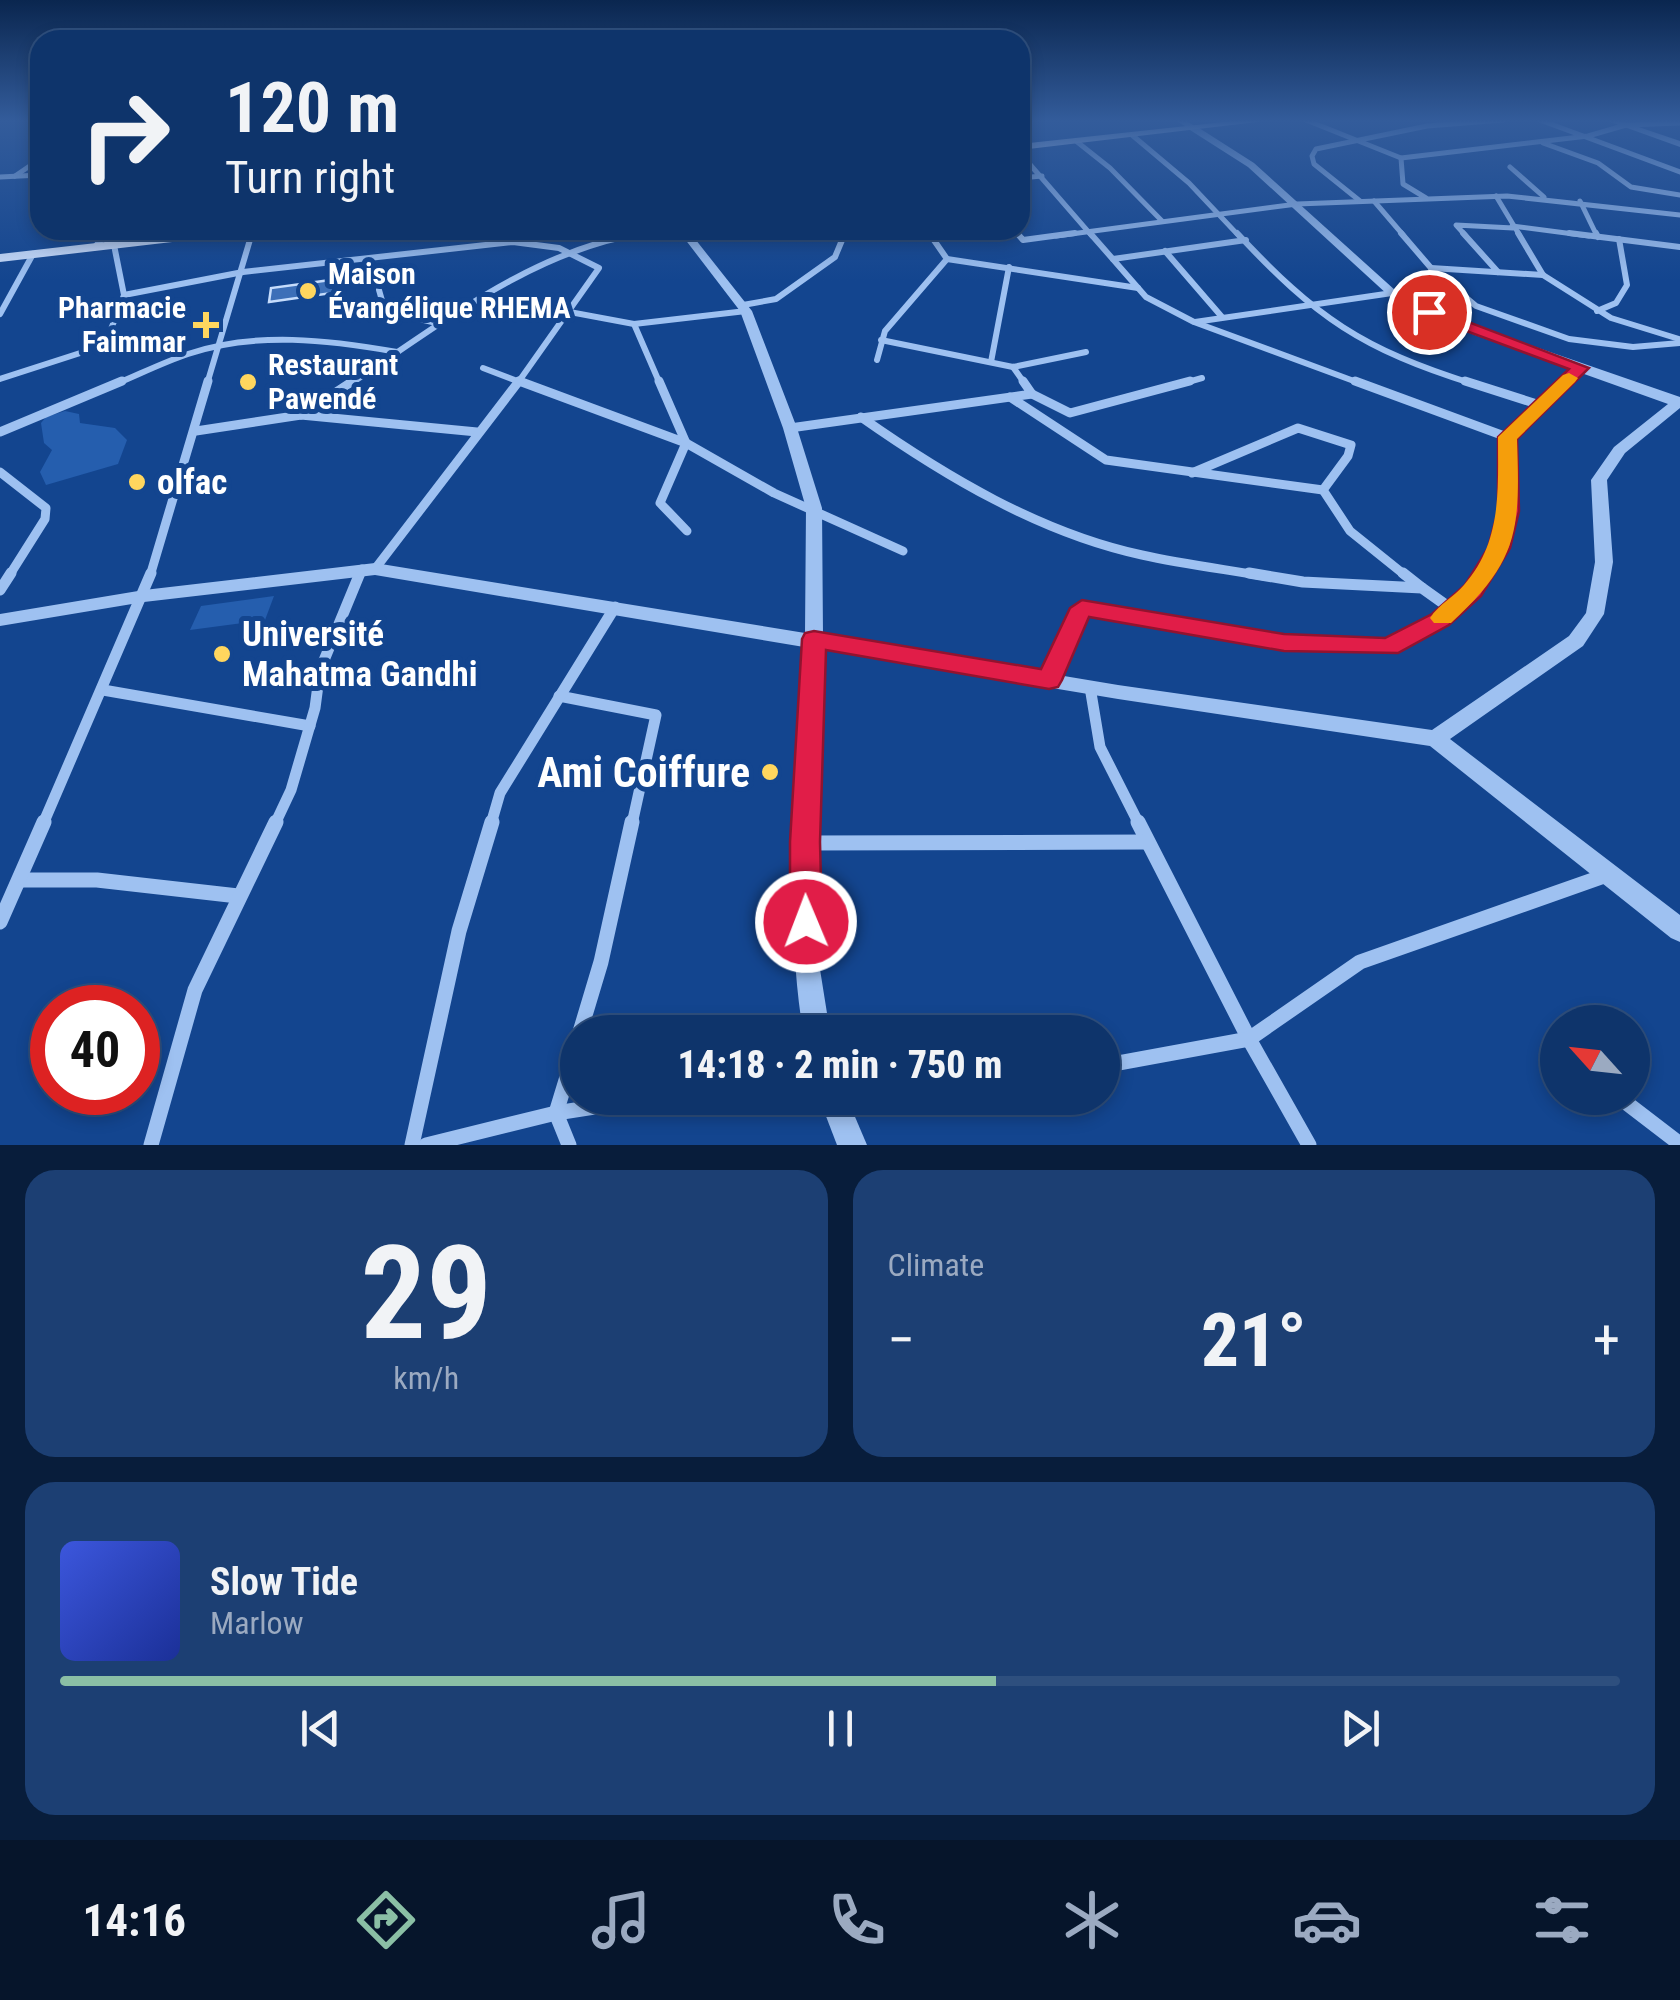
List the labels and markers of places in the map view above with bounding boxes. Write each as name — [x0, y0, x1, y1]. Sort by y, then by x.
place label: Maison Évangélique RHEMA — [328, 256, 571, 325]
pin — [1387, 270, 1472, 355]
marker: Maison Évangélique RHEMA — [297, 280, 319, 302]
place label: Pharmacie Faimmar — [58, 290, 186, 359]
marker: Pharmacie Faimmar — [195, 314, 217, 336]
place label: Restaurant Pawendé — [268, 347, 398, 416]
marker: Restaurant Pawendé — [237, 371, 259, 393]
place label: olfac — [157, 462, 227, 503]
marker: olfac — [126, 471, 148, 493]
place label: Université Mahatma Gandhi — [242, 614, 478, 695]
marker: Université Mahatma Gandhi — [211, 643, 233, 665]
place label: Ami Coiffure — [537, 748, 750, 797]
marker: Ami Coiffure — [759, 761, 781, 783]

